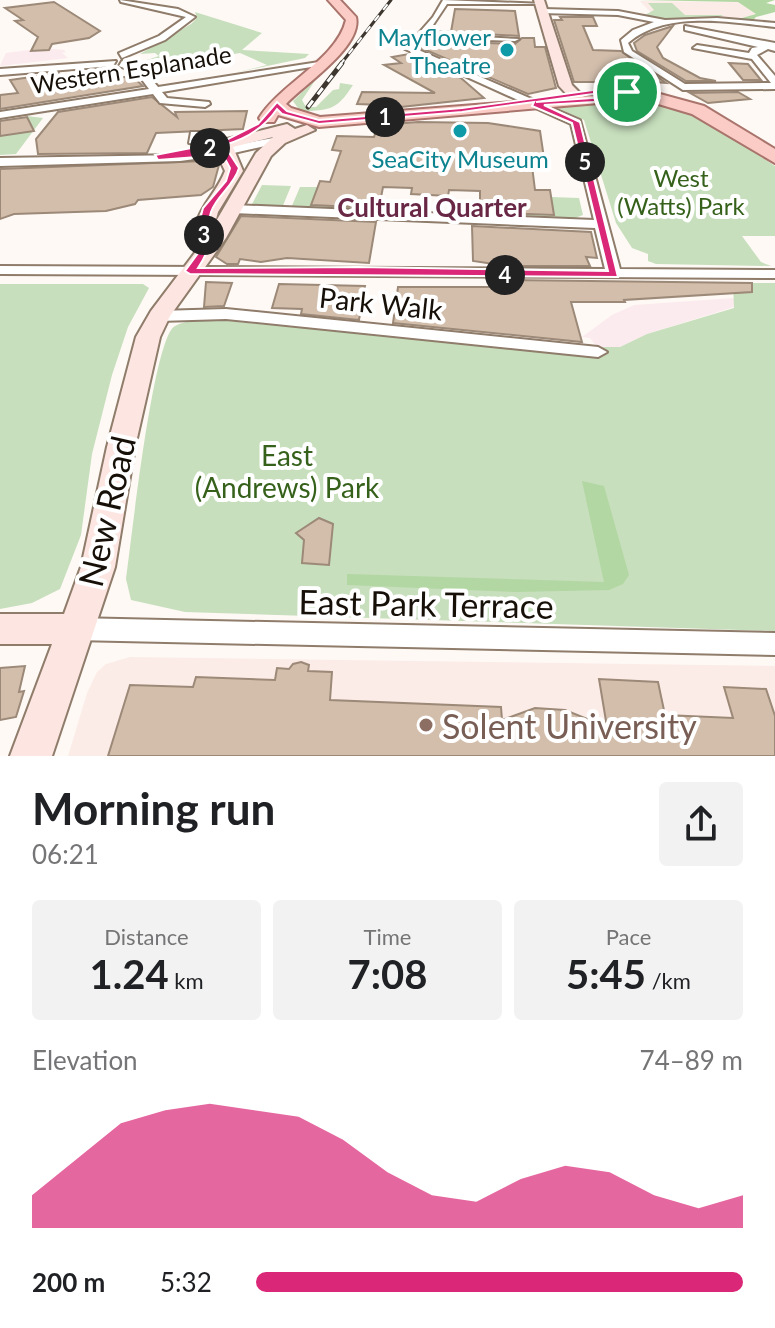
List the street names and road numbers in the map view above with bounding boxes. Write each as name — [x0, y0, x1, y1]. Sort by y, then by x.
street label: Western Esplanade — [29, 39, 233, 99]
street label: Park Walk — [318, 280, 445, 326]
street label: New Road — [69, 432, 143, 590]
street label: East Park Terrace — [298, 580, 554, 626]

